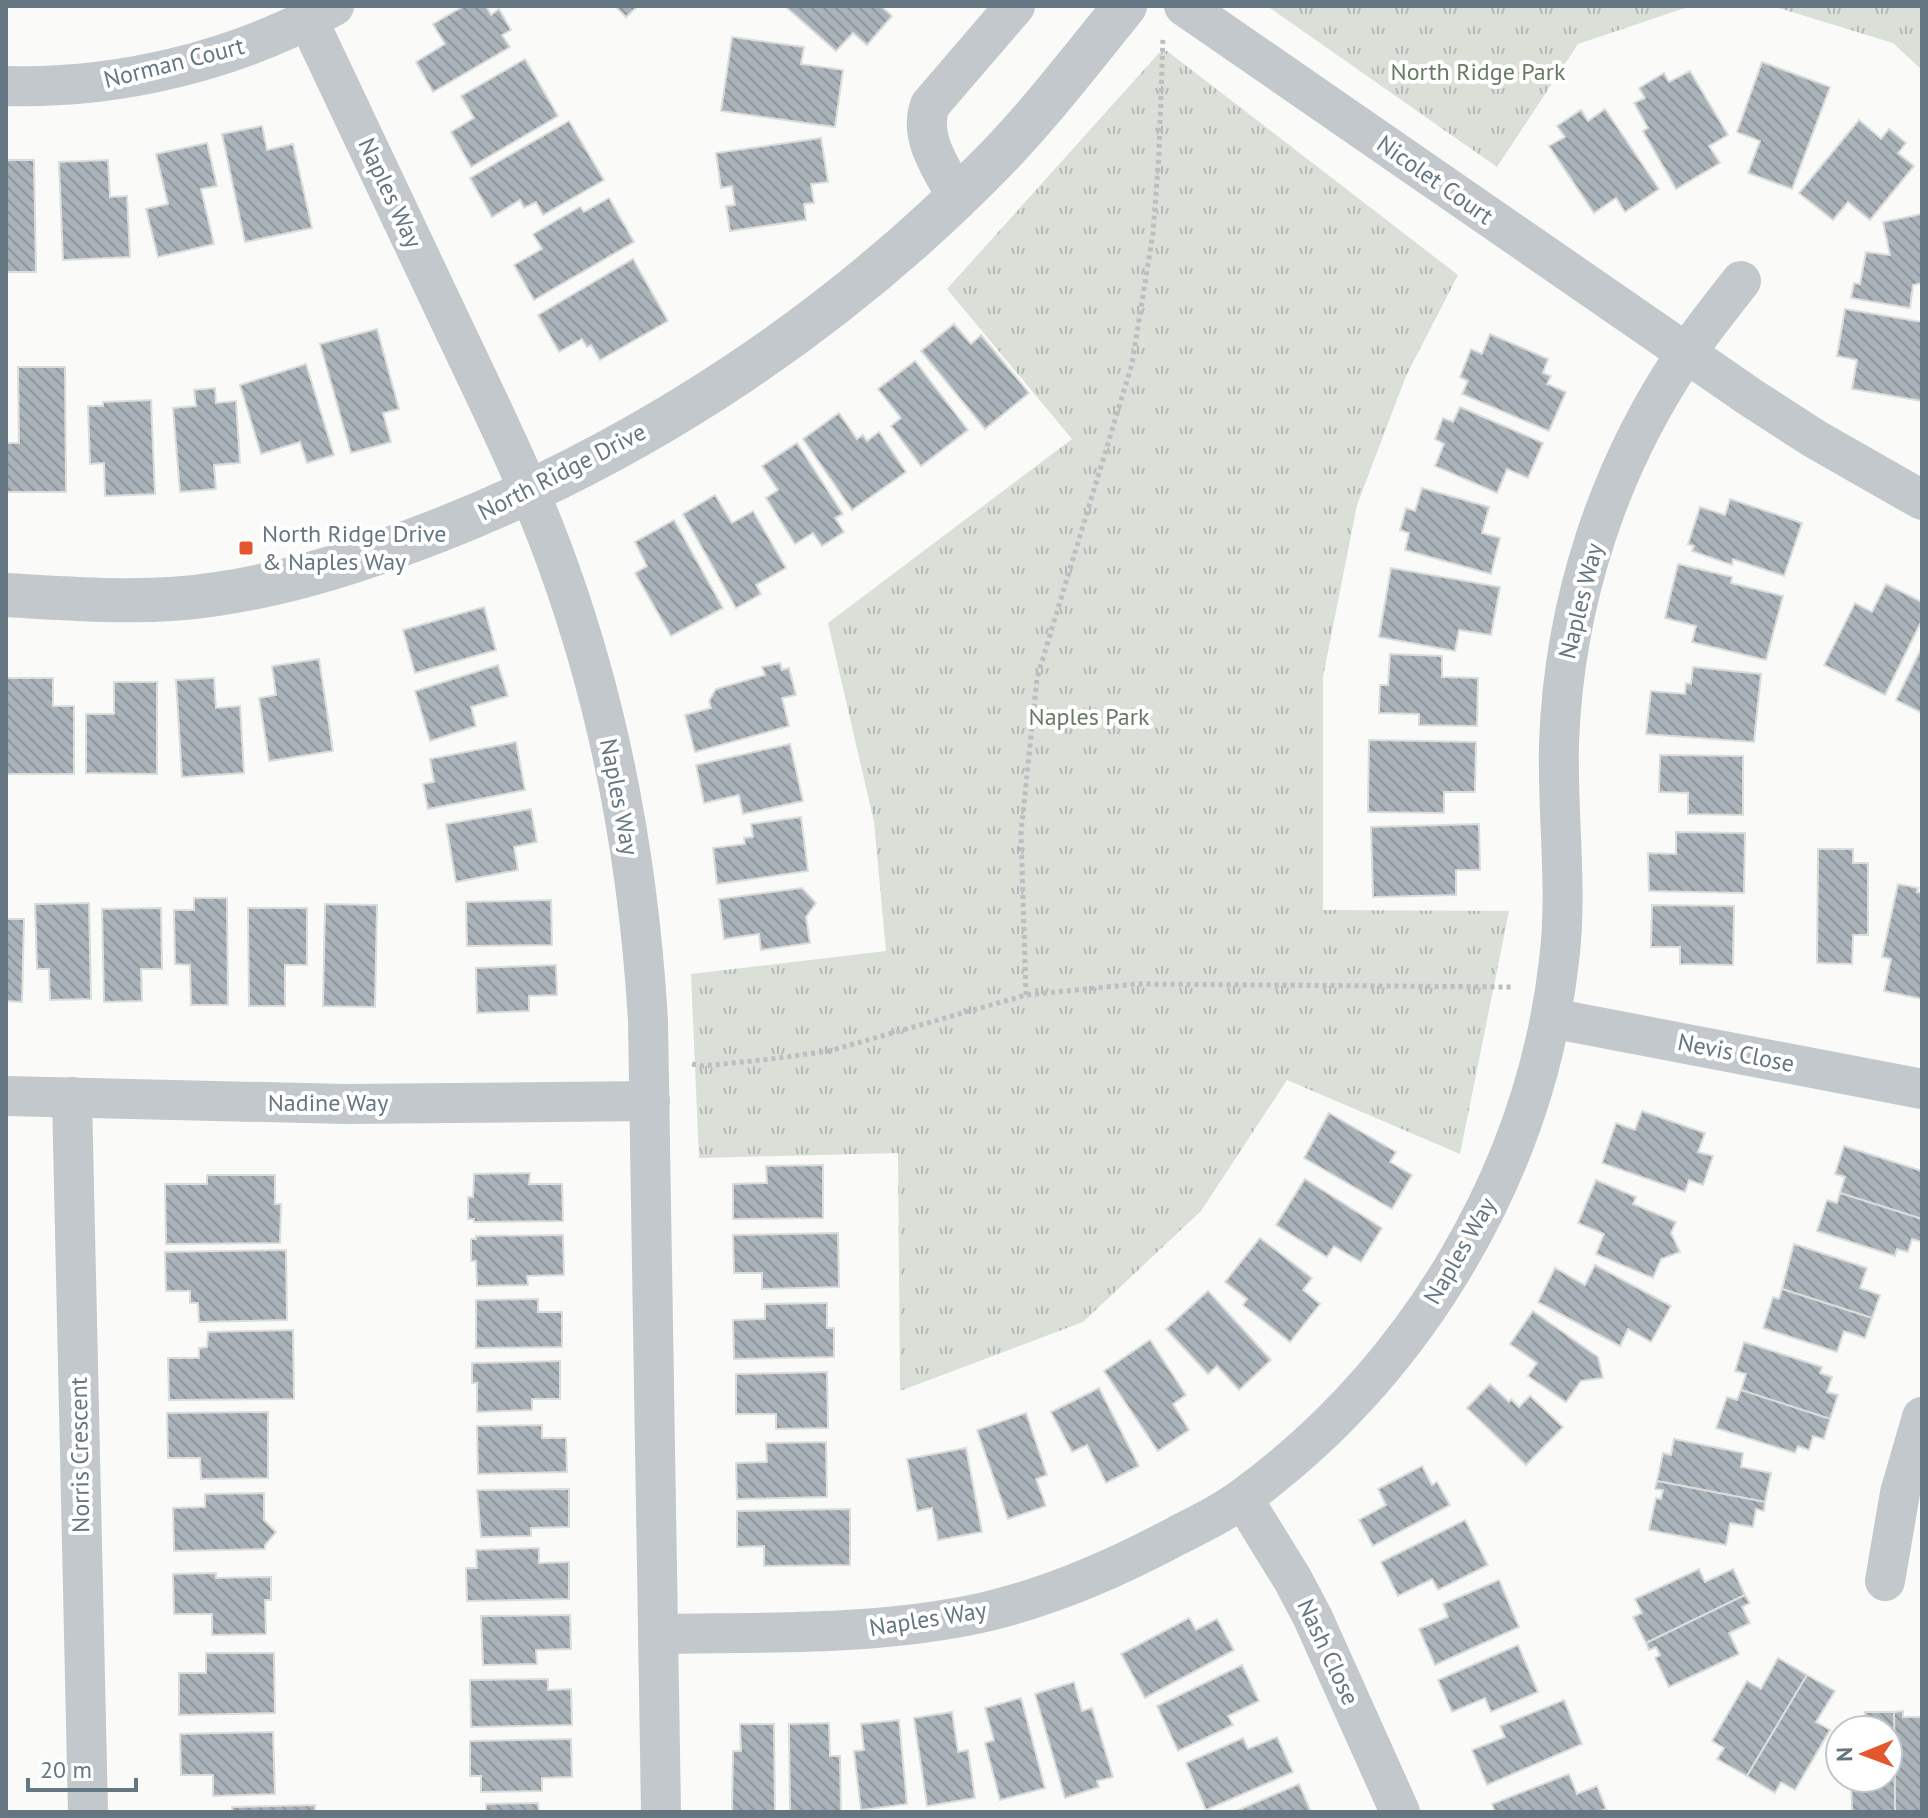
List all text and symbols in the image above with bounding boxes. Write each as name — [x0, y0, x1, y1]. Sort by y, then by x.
street label: Norman Court — [100, 30, 247, 95]
park label: North Ridge Park — [1391, 56, 1566, 87]
street label: Nicolet Court — [1371, 128, 1500, 231]
street label: Naples Way — [351, 133, 429, 253]
street label: North Ridge Drive — [473, 416, 651, 527]
place label: North Ridge Drive & Naples Way — [262, 518, 446, 577]
marker: North Ridge Drive & Naples Way — [237, 539, 255, 557]
street label: Naples Way — [1551, 540, 1610, 662]
park label: Naples Park — [1029, 701, 1150, 732]
street label: Naples Way — [593, 736, 646, 858]
street label: Nevis Close — [1675, 1026, 1797, 1079]
street label: Nadine Way — [268, 1087, 388, 1118]
street label: Naples Way — [1417, 1192, 1503, 1310]
street label: Norris Crescent — [63, 1377, 96, 1533]
street label: Naples Way — [867, 1594, 989, 1643]
street label: Nash Close — [1290, 1594, 1367, 1710]
north arrow — [1824, 1714, 1904, 1794]
scale bar — [28, 1742, 136, 1792]
text: N — [1830, 1747, 1858, 1762]
text: 20 m — [40, 1754, 92, 1785]

